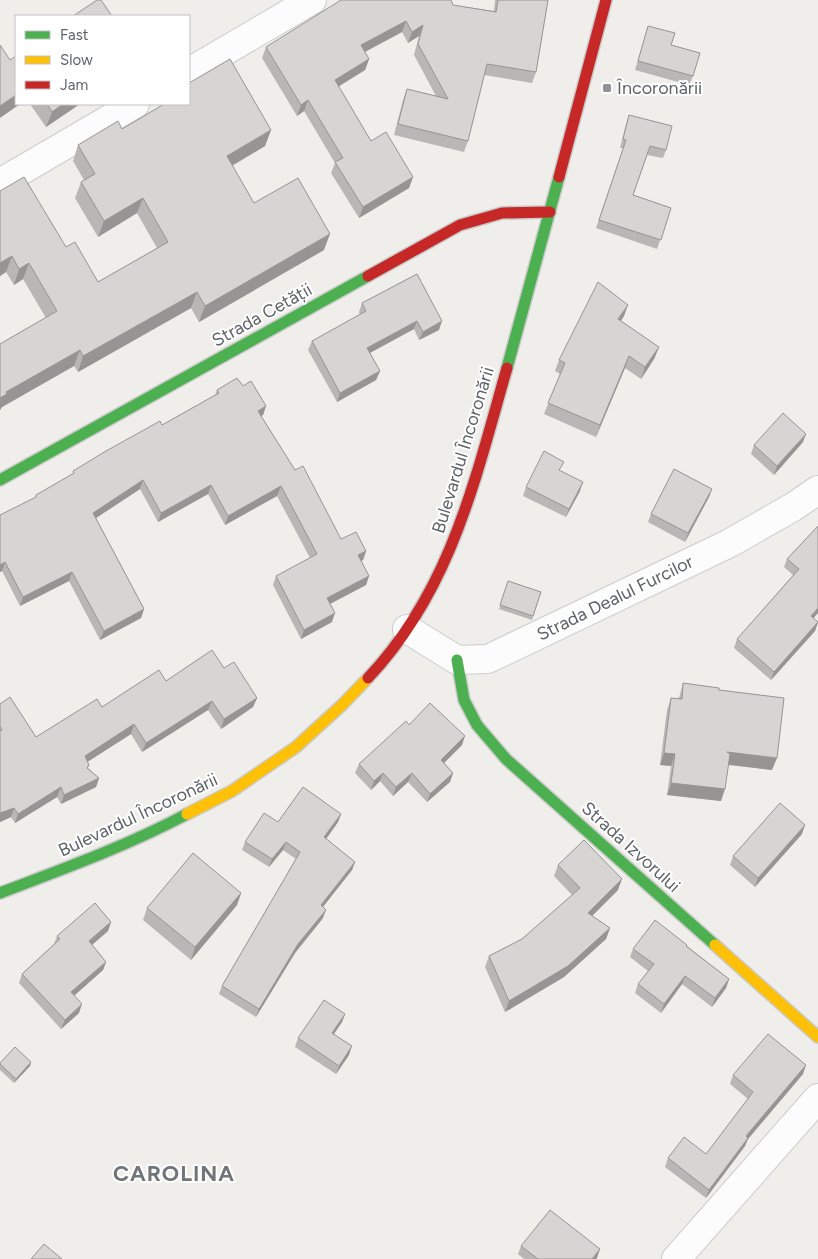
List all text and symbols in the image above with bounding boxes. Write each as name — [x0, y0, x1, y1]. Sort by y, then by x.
legend — [15, 15, 190, 105]
text: Fast — [60, 26, 89, 44]
text: Slow — [60, 51, 93, 69]
text: Jam — [60, 76, 88, 94]
place label: Încoronării — [616, 77, 702, 99]
marker: Încoronării — [601, 82, 613, 94]
street label: Strada Cetății — [208, 278, 316, 352]
street label: Bulevardul Încoronării — [427, 364, 499, 536]
street label: Strada Dealul Furcilor — [533, 551, 697, 645]
street label: Bulevardul Încoronării — [55, 768, 221, 862]
street label: Strada Izvorului — [577, 797, 685, 897]
district label: CAROLINA — [113, 1160, 235, 1187]

